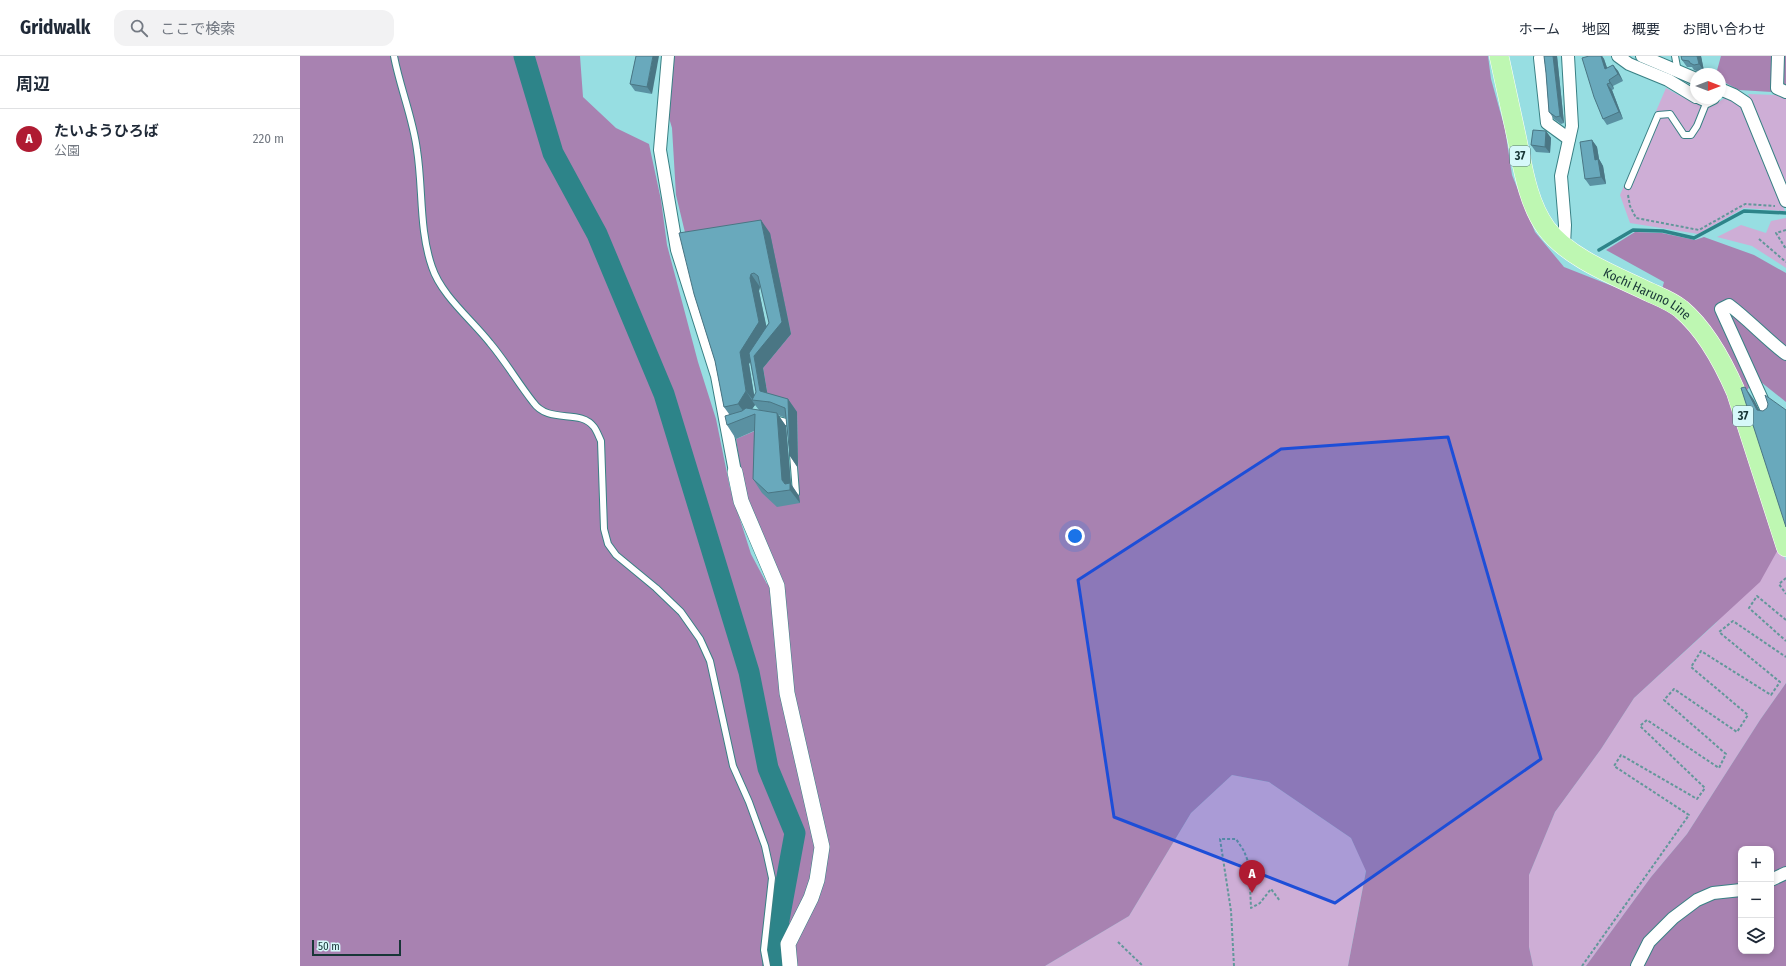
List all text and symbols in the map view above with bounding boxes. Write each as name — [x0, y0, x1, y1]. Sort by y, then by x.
search box — [114, 10, 394, 46]
text: Gridwalk — [20, 16, 90, 39]
icon: search — [128, 17, 150, 39]
text: ここで検索 — [160, 20, 235, 38]
text: ホーム — [1518, 21, 1560, 38]
text: 地図 — [1582, 21, 1610, 38]
text: 概要 — [1632, 21, 1660, 38]
text: お問い合わせ — [1682, 21, 1766, 38]
north arrow — [1690, 68, 1726, 104]
text: 周辺 — [16, 74, 50, 95]
text: たいようひろば — [54, 122, 159, 140]
text: A — [25, 131, 33, 146]
text: 220 m — [253, 131, 284, 146]
text: 公園 — [54, 143, 80, 158]
road number: 37 — [1510, 146, 1530, 166]
street label: Kochi Haruno Line — [1601, 264, 1695, 322]
road number: 37 — [1733, 406, 1753, 426]
your location — [1065, 526, 1085, 546]
map controls — [1738, 846, 1774, 954]
button: + — [1738, 846, 1774, 882]
pin: A — [1239, 860, 1265, 893]
button: − — [1738, 882, 1774, 918]
button: layers — [1738, 918, 1774, 954]
scale bar — [312, 938, 401, 957]
text: 50 m — [318, 940, 340, 953]

